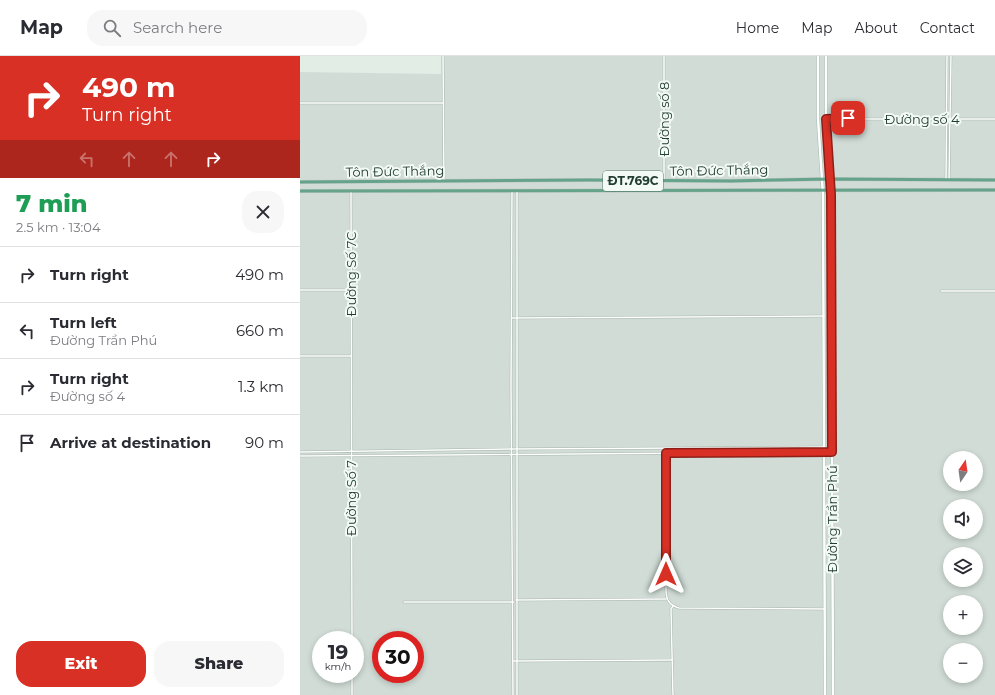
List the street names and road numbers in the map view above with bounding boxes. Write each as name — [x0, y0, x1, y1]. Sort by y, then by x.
street label: Đường số 8 — [656, 82, 672, 156]
street label: Đường số 4 — [884, 111, 960, 127]
street label: Tôn Đức Thắng — [669, 161, 769, 179]
street label: Tôn Đức Thắng — [345, 162, 445, 180]
road number: ĐT.769C — [603, 171, 663, 191]
street label: Đường Số 7C — [343, 232, 359, 316]
street label: Đường Số 7 — [343, 460, 359, 536]
street label: Đường Trần Phú — [824, 465, 840, 573]

